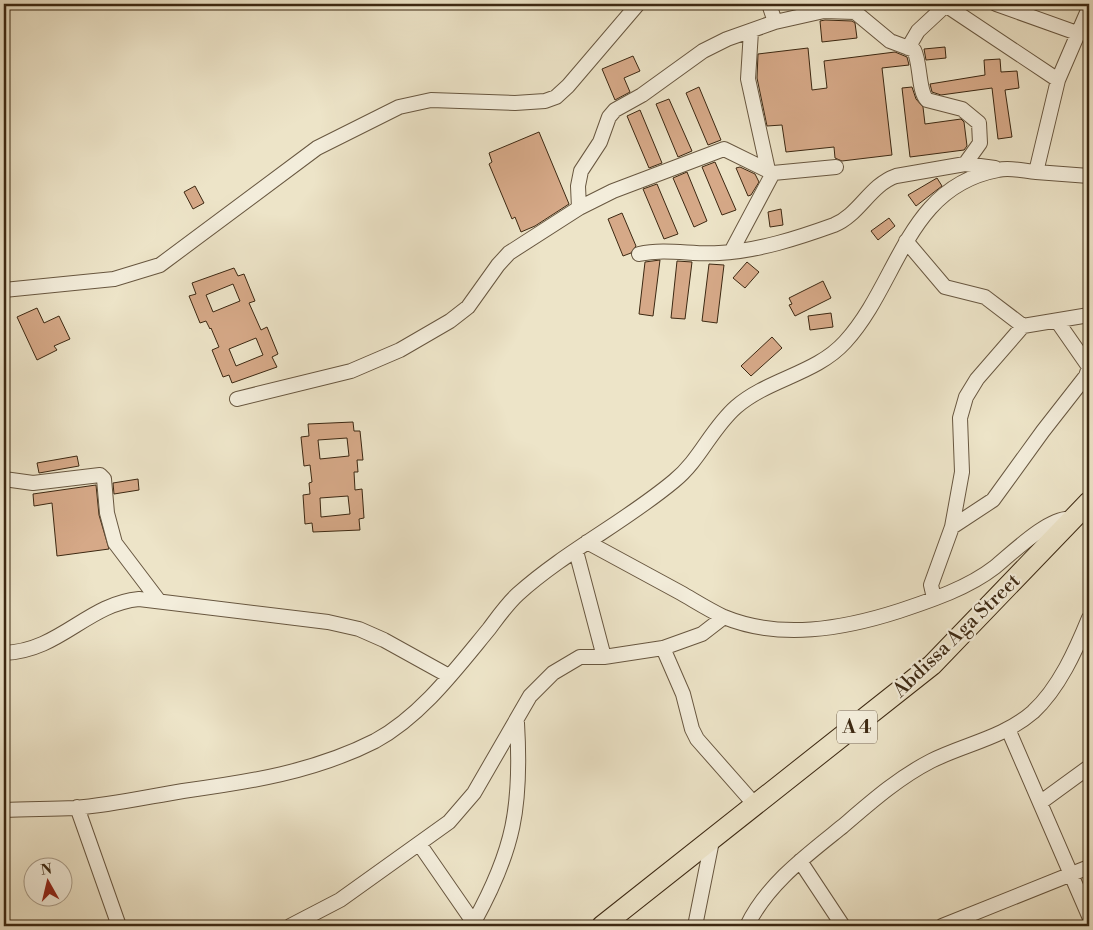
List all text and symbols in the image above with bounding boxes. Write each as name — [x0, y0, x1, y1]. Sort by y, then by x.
street label: Abdissa Aga Street — [887, 569, 1026, 704]
road number: A 4 — [837, 710, 877, 744]
north arrow — [22, 858, 72, 908]
text: N — [40, 860, 53, 880]

